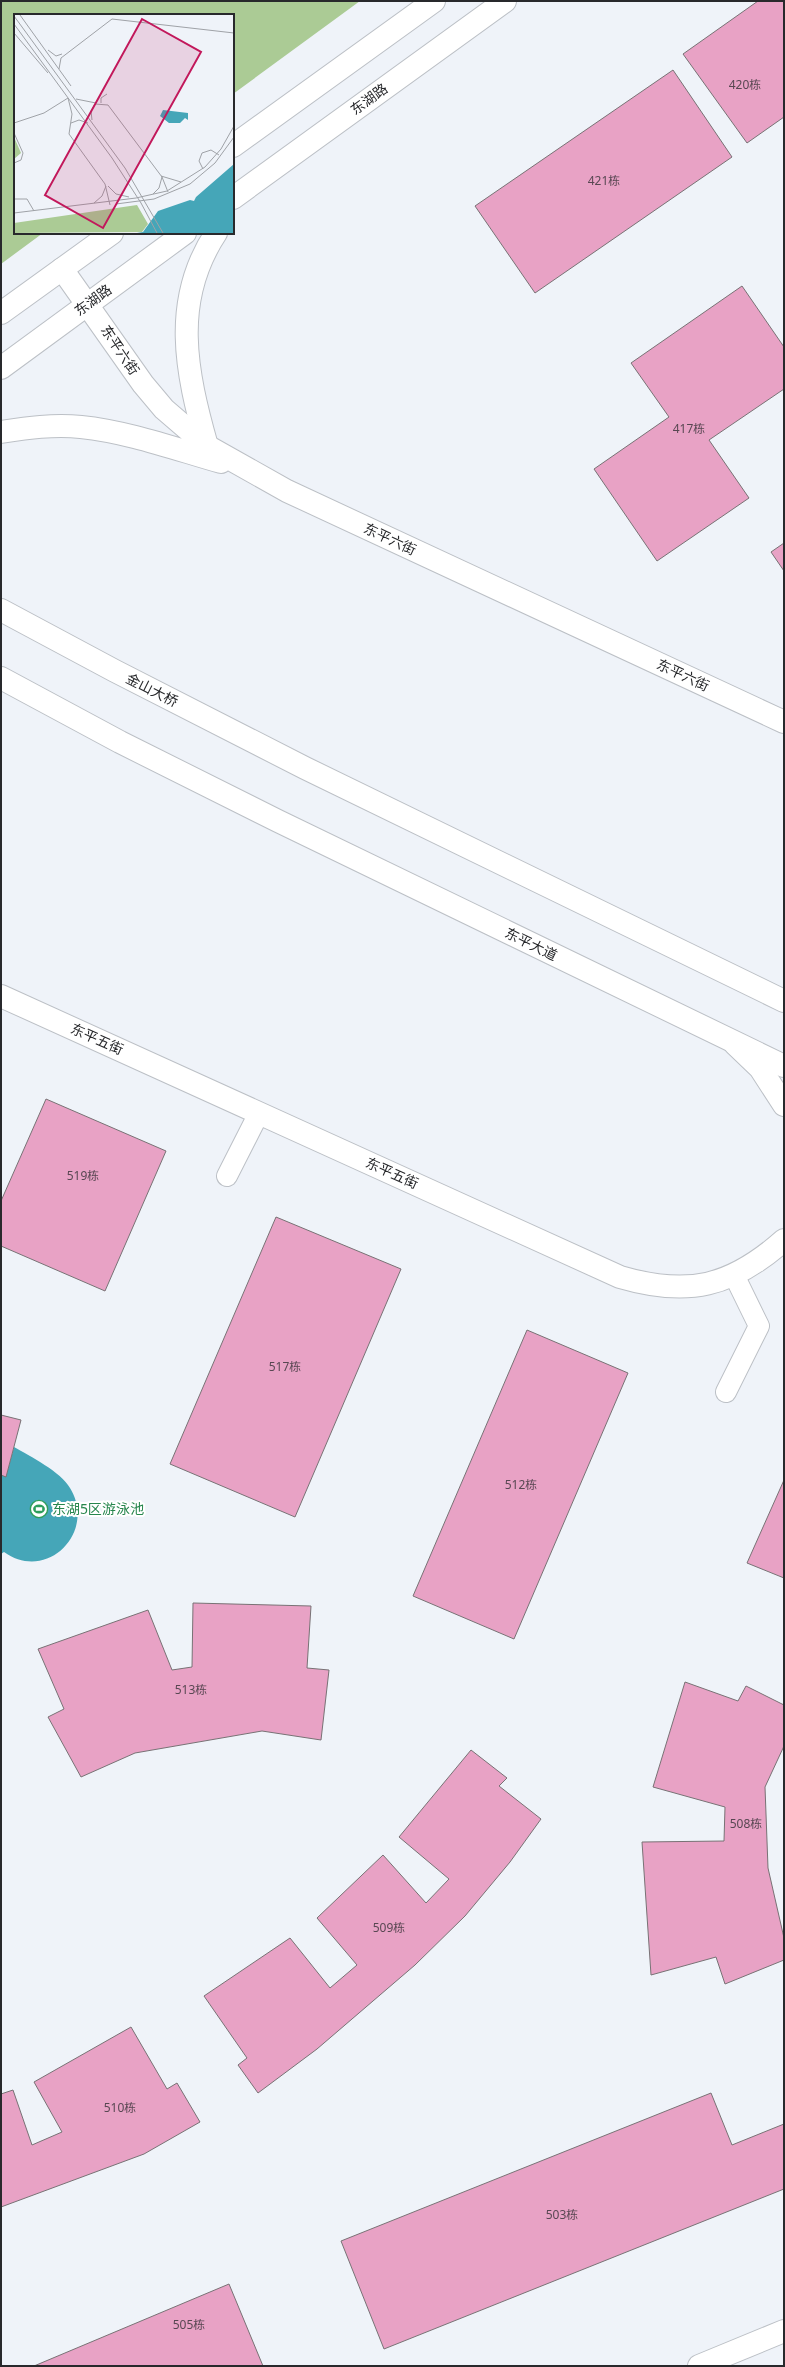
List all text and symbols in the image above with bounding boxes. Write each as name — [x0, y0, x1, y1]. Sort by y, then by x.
inset map — [14, 14, 234, 234]
house number: 420栋 — [729, 76, 761, 93]
street label: 东湖路 — [346, 79, 391, 119]
house number: 421栋 — [588, 172, 620, 189]
street label: 东湖路 — [70, 280, 115, 320]
street label: 东平六街 — [97, 321, 144, 378]
house number: 417栋 — [673, 420, 705, 437]
street label: 东平六街 — [361, 518, 420, 559]
street label: 东平六街 — [654, 654, 713, 695]
street label: 金山大桥 — [123, 668, 181, 711]
street label: 东平大道 — [502, 923, 561, 964]
street label: 东平五街 — [68, 1018, 127, 1059]
street label: 东平五街 — [363, 1152, 422, 1193]
house number: 519栋 — [67, 1167, 99, 1184]
house number: 517栋 — [269, 1358, 301, 1375]
house number: 512栋 — [505, 1476, 537, 1493]
sports icon: 东湖5区游泳池 — [29, 1499, 49, 1519]
place label: 东湖5区游泳池 — [52, 1499, 144, 1518]
house number: 513栋 — [175, 1681, 207, 1698]
house number: 508栋 — [730, 1815, 762, 1832]
house number: 509栋 — [373, 1919, 405, 1936]
house number: 510栋 — [104, 2099, 136, 2116]
house number: 503栋 — [546, 2206, 578, 2223]
house number: 505栋 — [173, 2316, 205, 2333]

